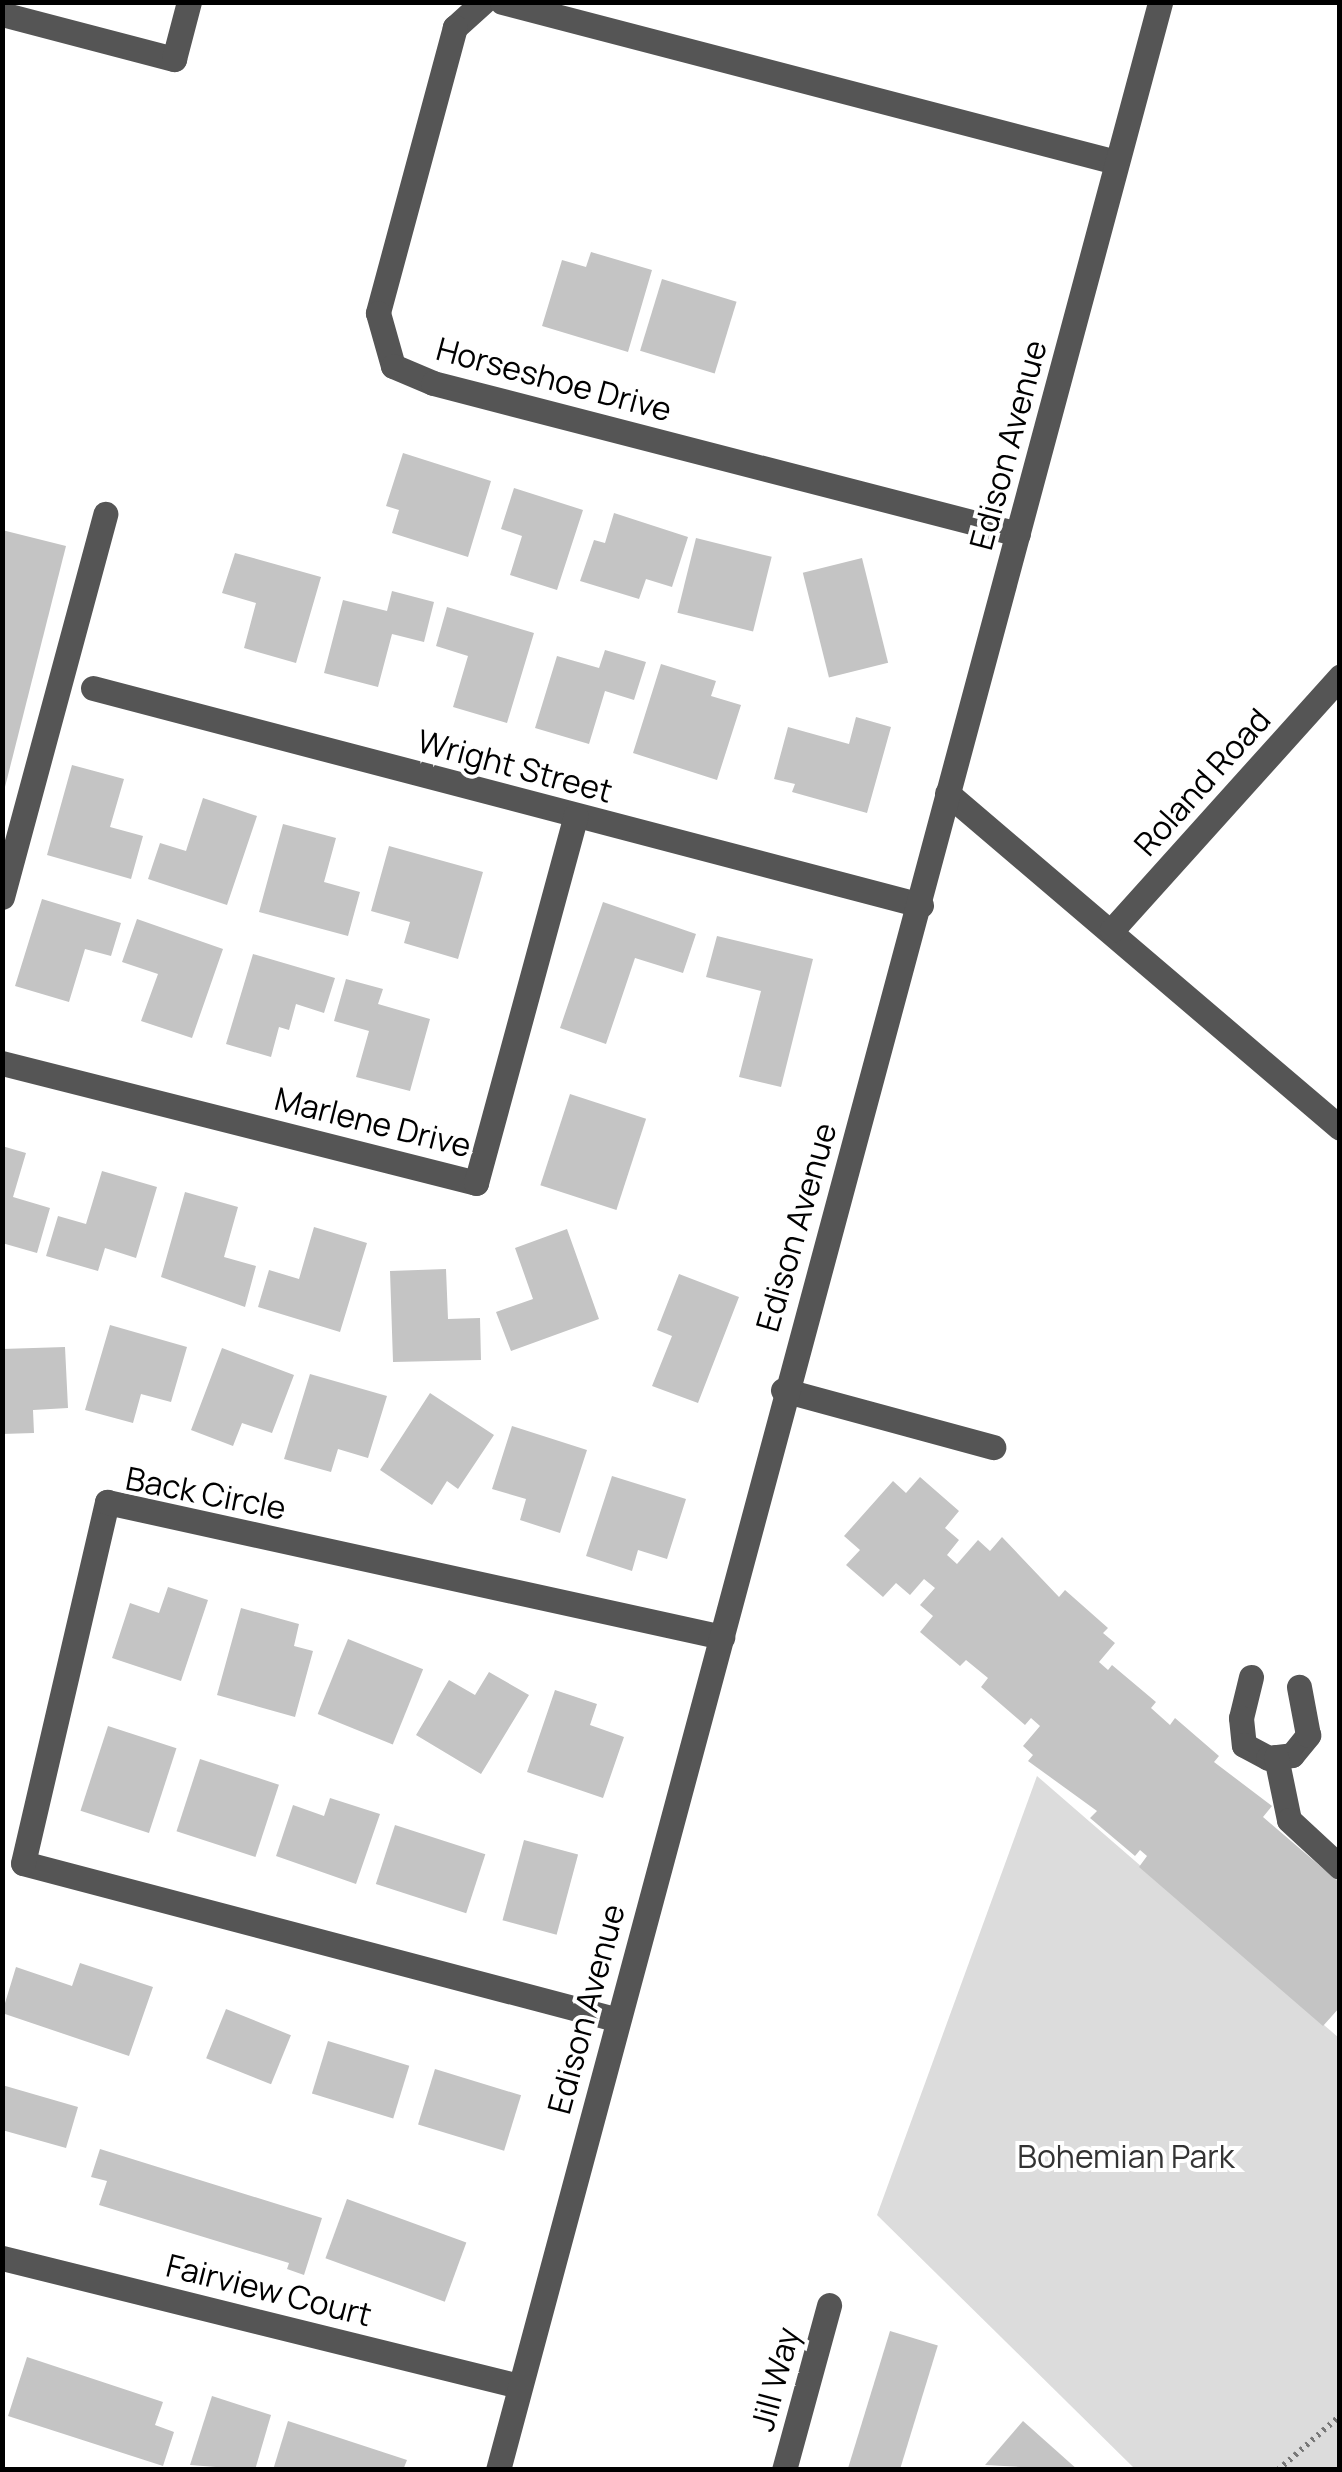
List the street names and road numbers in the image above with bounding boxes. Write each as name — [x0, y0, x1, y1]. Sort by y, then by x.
street label: Horseshoe Drive — [432, 329, 676, 429]
street label: Edison Avenue — [962, 336, 1054, 554]
street label: Roland Road — [1126, 701, 1278, 863]
street label: Wright Street — [413, 722, 617, 810]
street label: Marlene Drive — [271, 1079, 475, 1165]
street label: Edison Avenue — [748, 1118, 844, 1336]
street label: Back Circle — [123, 1459, 289, 1527]
street label: Edison Avenue — [540, 1900, 632, 2118]
street label: Fairview Court — [162, 2246, 376, 2334]
street label: Jill Way — [743, 2323, 807, 2435]

